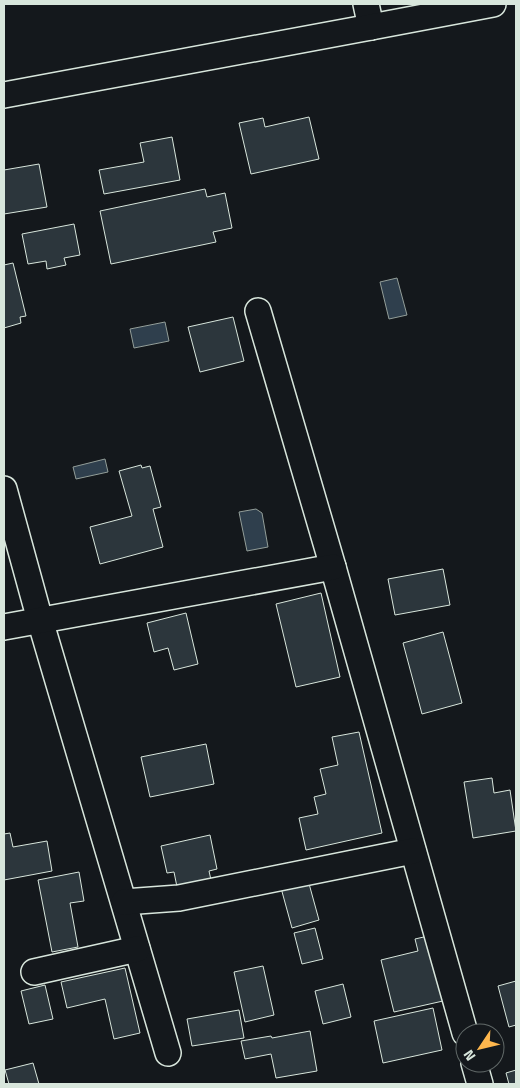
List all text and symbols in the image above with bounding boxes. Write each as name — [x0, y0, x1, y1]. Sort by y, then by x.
north arrow — [455, 1023, 505, 1073]
text: N — [458, 1046, 480, 1066]

